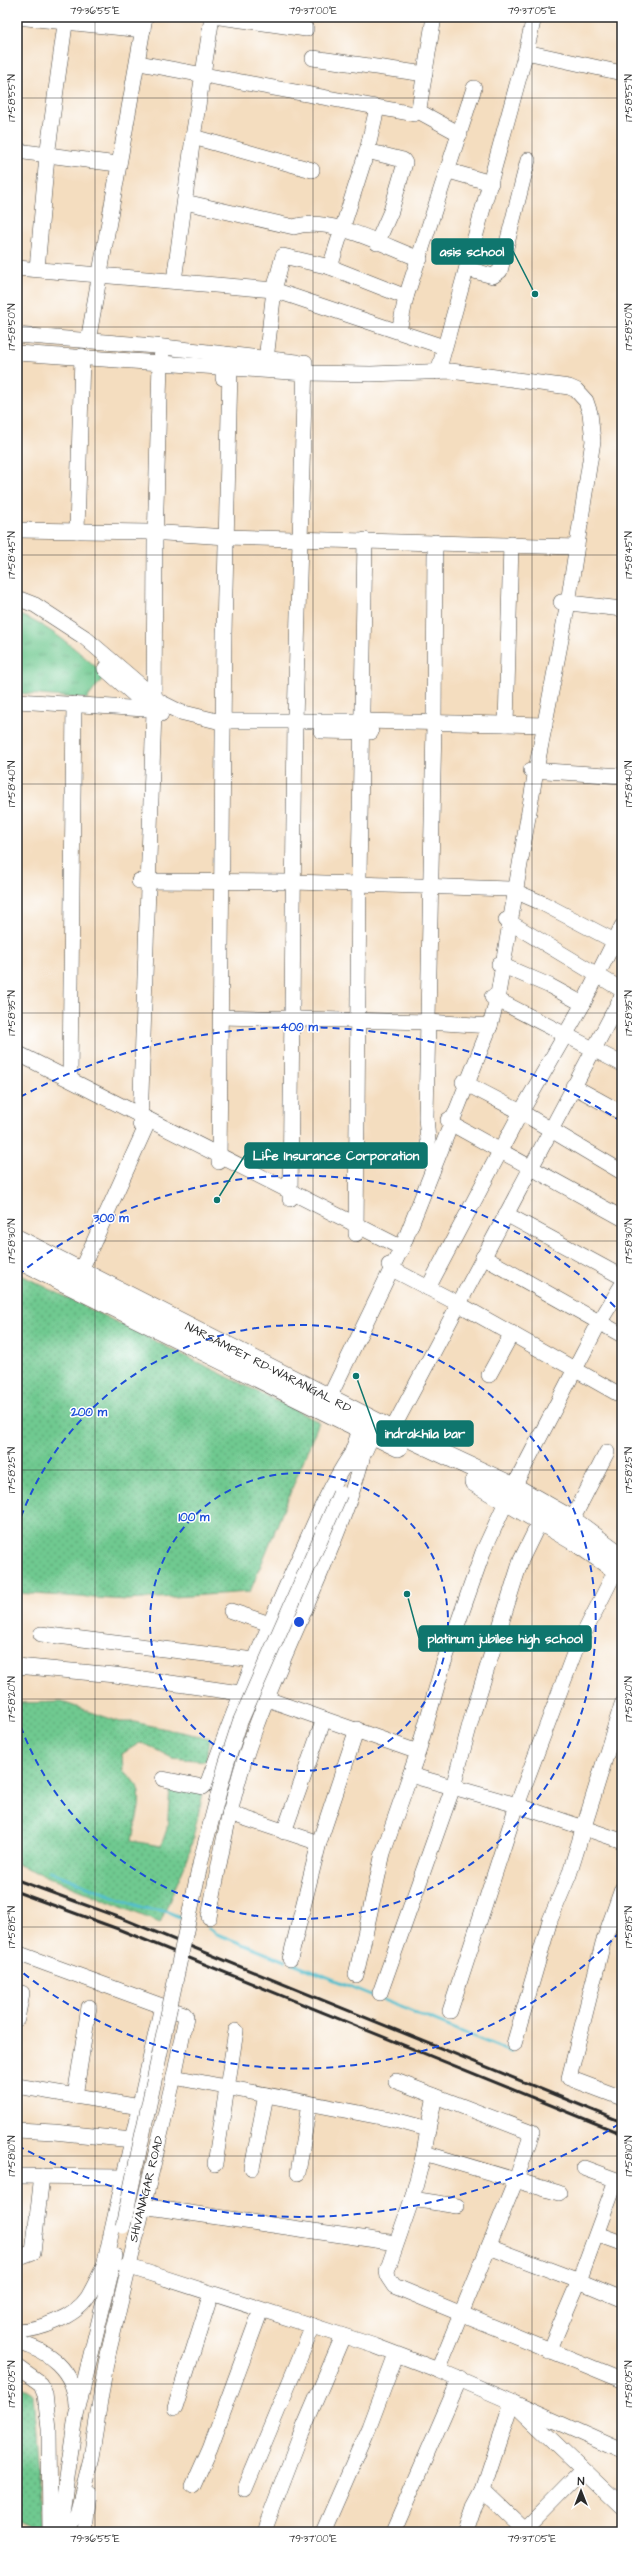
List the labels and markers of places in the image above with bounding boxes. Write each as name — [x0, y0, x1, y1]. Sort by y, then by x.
callout: asis school — [432, 239, 513, 264]
callout: Life Insurance Corporation — [245, 1143, 427, 1168]
callout: indrakhila bar — [377, 1421, 473, 1446]
centre of rings — [292, 1615, 306, 1629]
callout: platinum jubilee high school — [419, 1626, 591, 1651]

